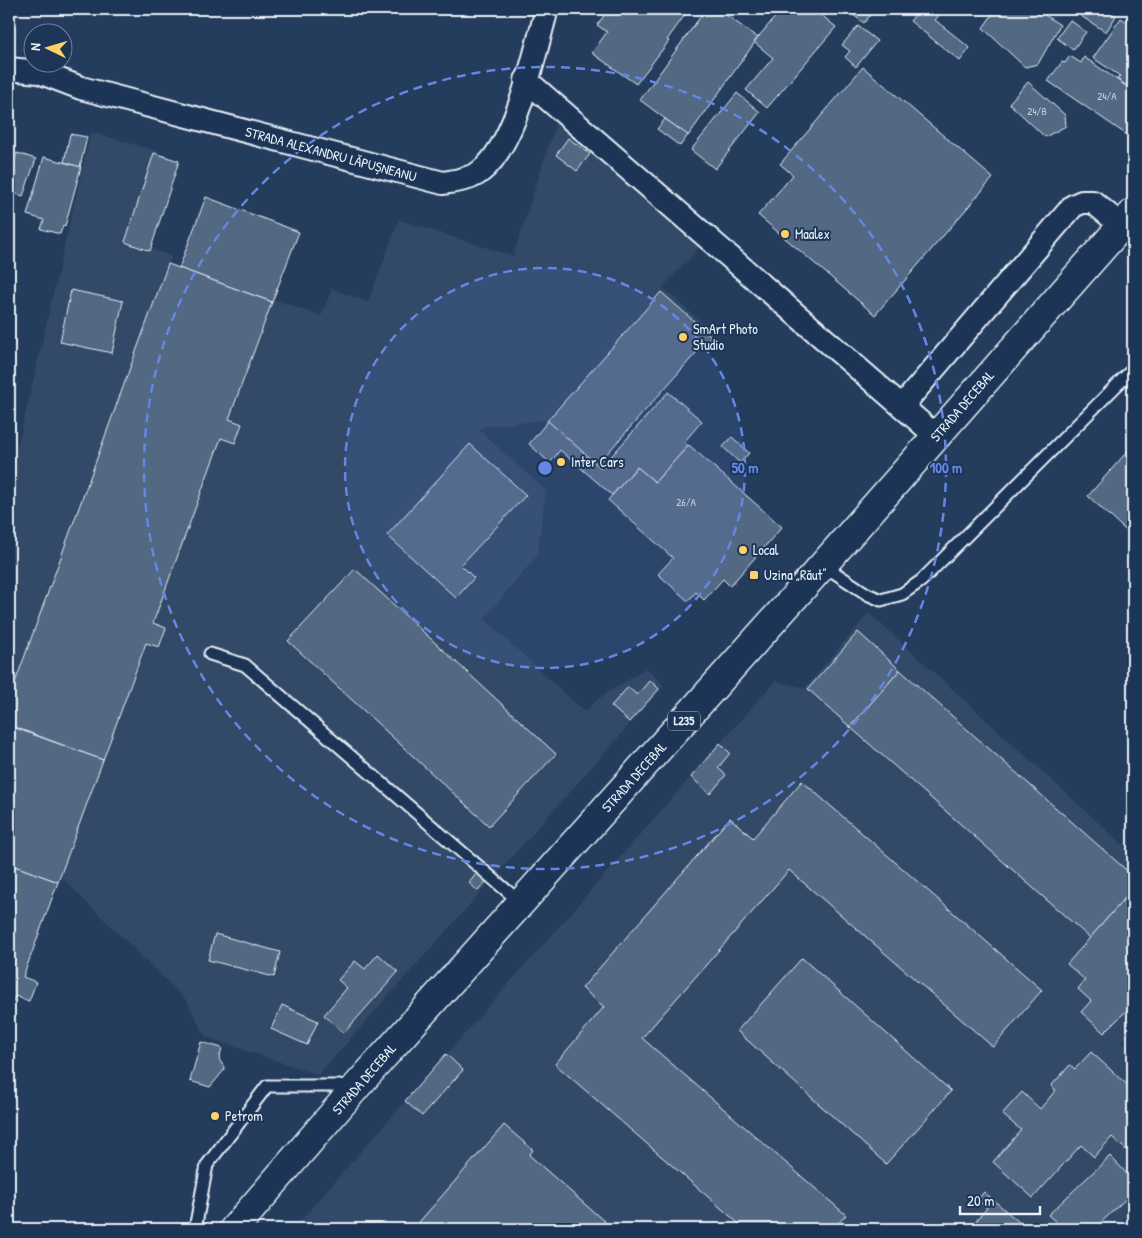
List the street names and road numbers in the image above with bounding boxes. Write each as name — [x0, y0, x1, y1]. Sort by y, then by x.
street label: STRADA ALEXANDRU LĂPUȘNEANU — [244, 122, 419, 186]
street label: STRADA DECEBAL — [925, 366, 998, 445]
road number: L235 — [668, 711, 700, 730]
street label: STRADA DECEBAL — [597, 737, 670, 816]
street label: STRADA DECEBAL — [327, 1039, 400, 1118]

